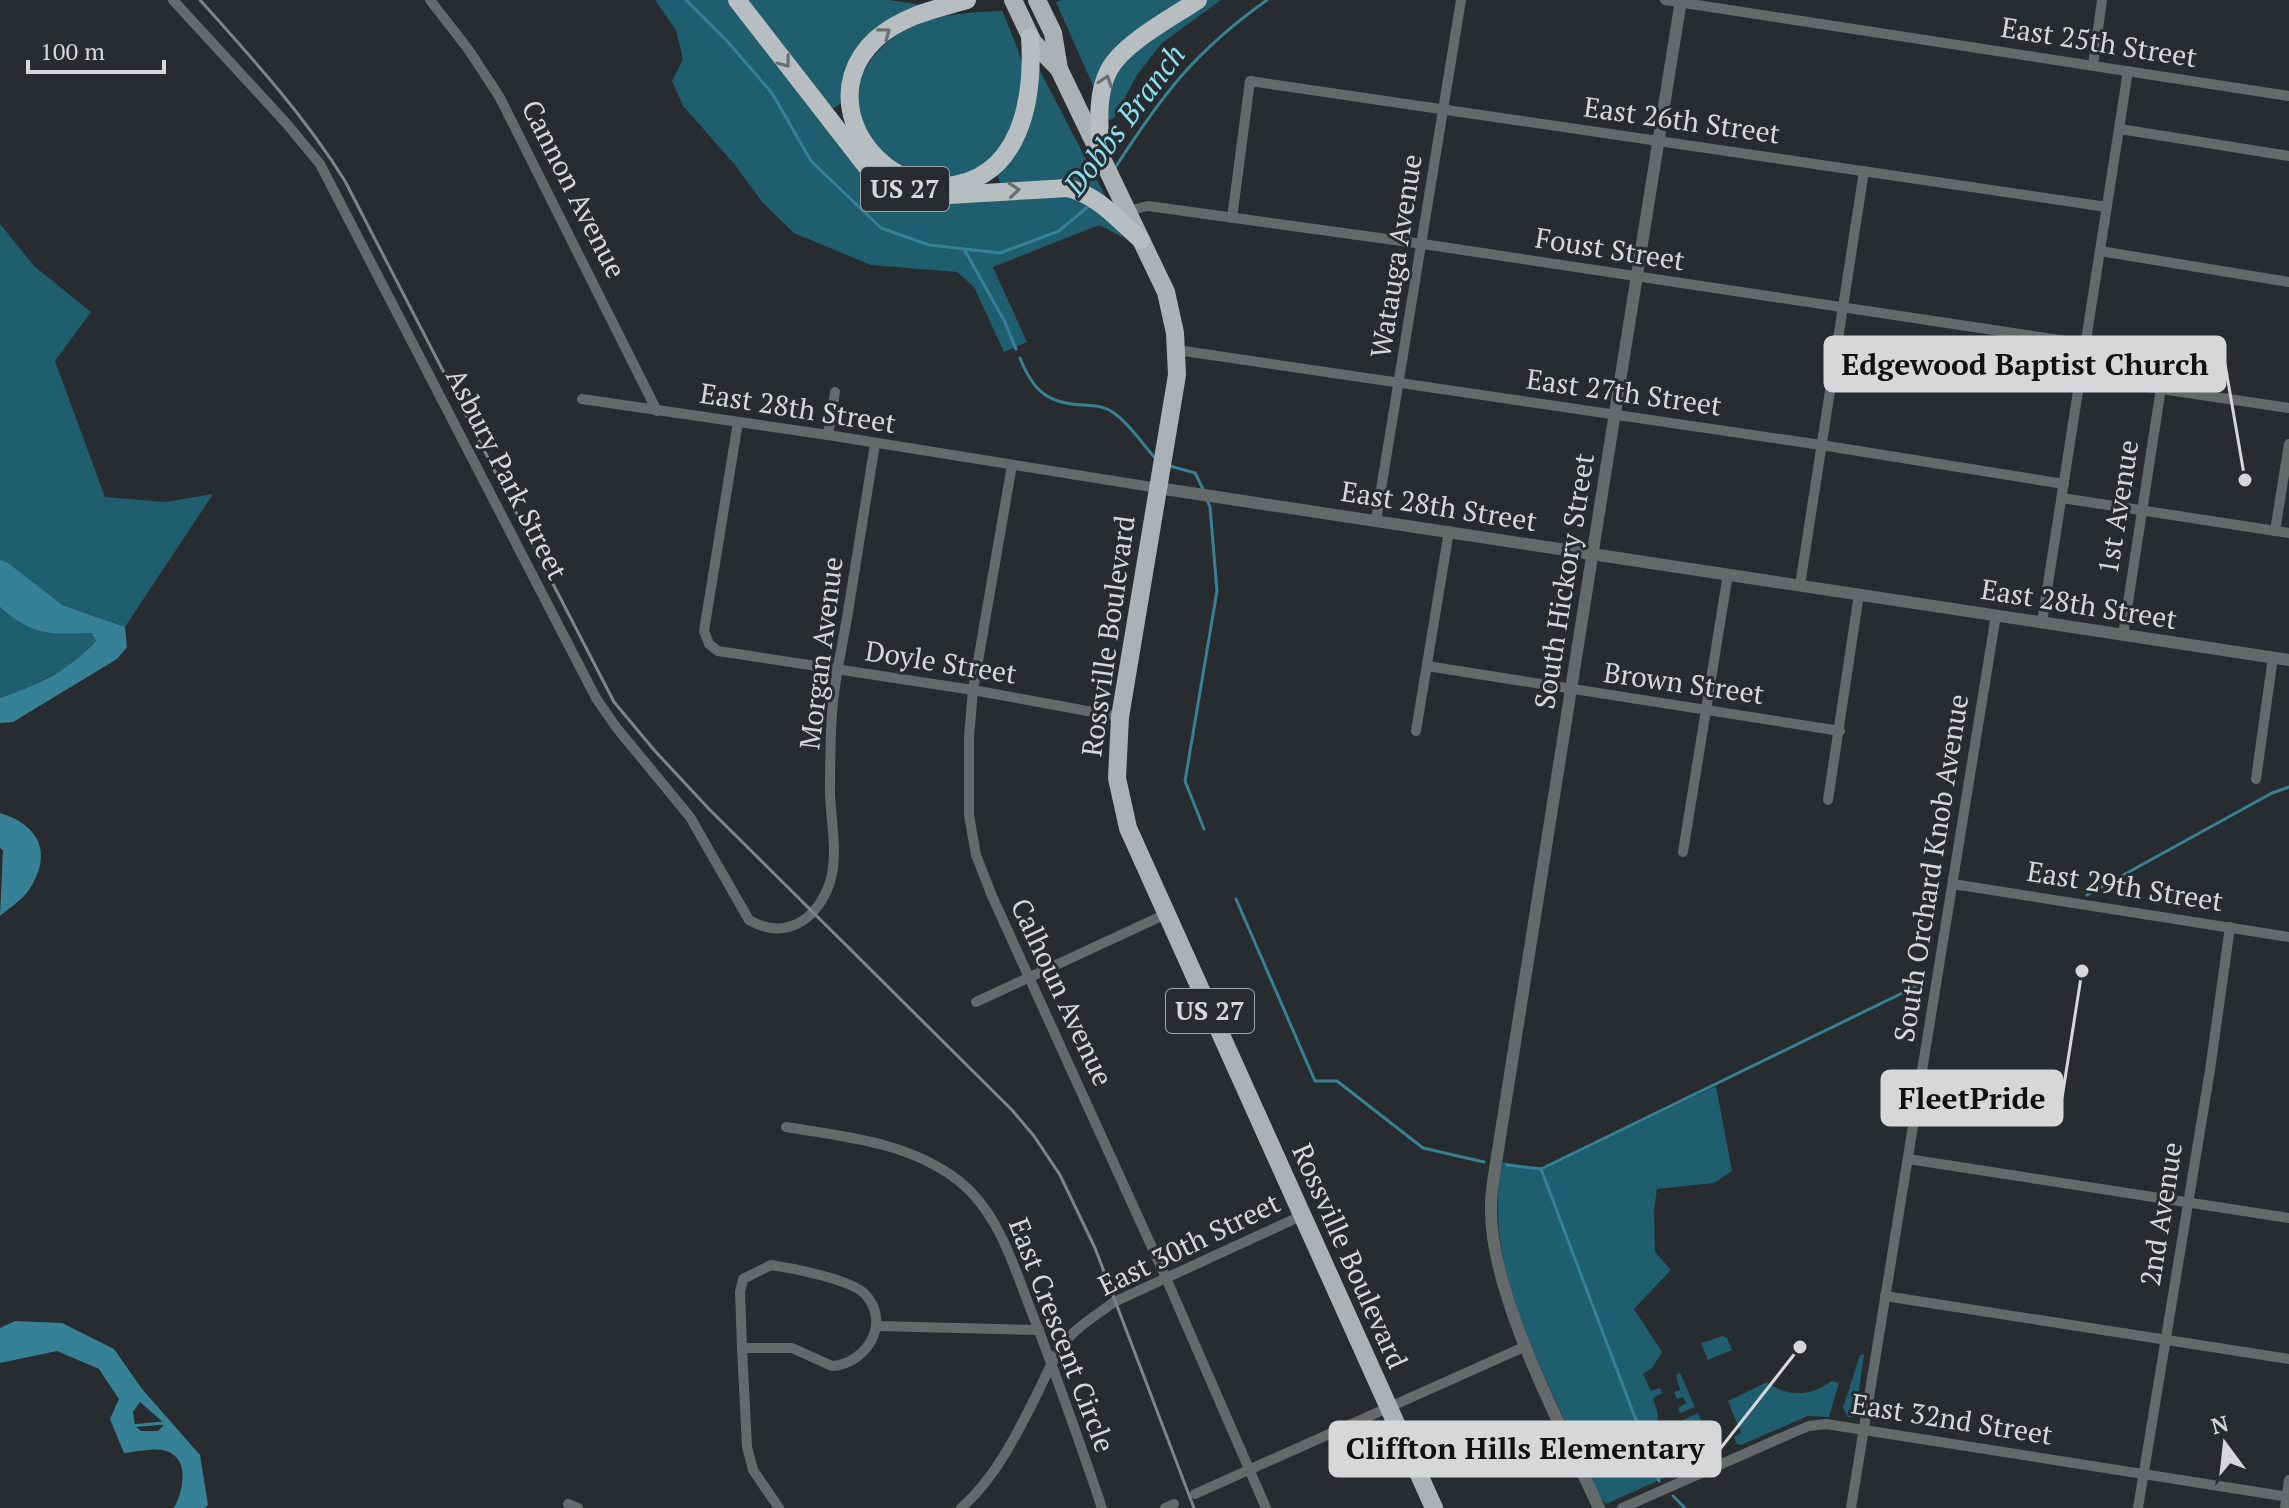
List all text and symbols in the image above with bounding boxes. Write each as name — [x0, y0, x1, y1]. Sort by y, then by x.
street label: East 25th Street — [1998, 8, 2200, 75]
scale bar — [28, 24, 164, 74]
one-way arrow — [876, 28, 891, 43]
text: 100 m — [40, 35, 105, 67]
water label: Dobbs Branch — [1054, 36, 1194, 204]
one-way arrow — [775, 53, 789, 68]
one-way arrow — [1097, 74, 1113, 88]
street label: East 26th Street — [1581, 87, 1783, 152]
street label: Cannon Avenue — [514, 93, 635, 284]
street label: Watauga Avenue — [1361, 151, 1430, 360]
road number: US 27 — [861, 167, 949, 211]
one-way arrow — [1008, 182, 1021, 199]
street label: Foust Street — [1533, 218, 1688, 279]
callout: Edgewood Baptist Church — [1825, 337, 2225, 391]
text: Edgewood Baptist Church — [1841, 344, 2209, 384]
street label: East 27th Street — [1524, 359, 1725, 424]
street label: Asbury Park Street — [438, 362, 577, 586]
street label: East 28th Street — [697, 374, 899, 441]
street label: 1st Avenue — [2089, 437, 2146, 577]
street label: South Hickory Street — [1525, 450, 1602, 711]
street label: East 28th Street — [1338, 472, 1540, 539]
street label: Rossville Boulevard — [1072, 513, 1143, 759]
street label: Morgan Avenue — [790, 554, 851, 751]
street label: East 28th Street — [1978, 570, 2180, 637]
street label: Doyle Street — [863, 631, 1020, 692]
street label: Brown Street — [1601, 653, 1767, 712]
street label: South Orchard Knob Avenue — [1885, 691, 1976, 1045]
street label: East 29th Street — [2024, 852, 2226, 919]
street label: Calhoun Avenue — [1003, 892, 1122, 1092]
road number: US 27 — [1166, 989, 1254, 1033]
callout: FleetPride — [1882, 1071, 2062, 1125]
text: FleetPride — [1898, 1078, 2046, 1118]
street label: Rossville Boulevard — [1284, 1137, 1417, 1374]
street label: 2nd Avenue — [2131, 1139, 2190, 1288]
street label: East 30th Street — [1092, 1183, 1286, 1304]
street label: East Crescent Circle — [1001, 1212, 1124, 1457]
street label: East 32nd Street — [1849, 1384, 2056, 1453]
north arrow — [2185, 1404, 2265, 1484]
text: N — [2208, 1408, 2232, 1440]
callout: Cliffton Hills Elementary — [1330, 1422, 1720, 1476]
text: Cliffton Hills Elementary — [1346, 1428, 1705, 1468]

